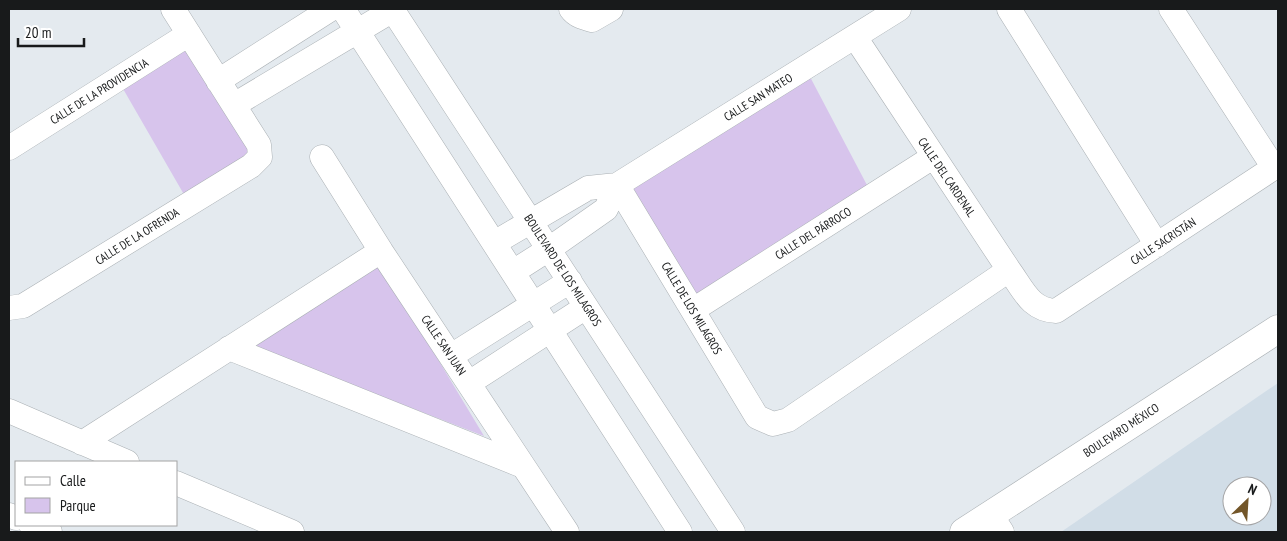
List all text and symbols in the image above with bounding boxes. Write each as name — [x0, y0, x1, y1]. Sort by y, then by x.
scale bar — [18, 15, 84, 47]
text: 20 m — [25, 23, 51, 42]
street label: CALLE DE LA PROVIDENCIA — [47, 55, 151, 127]
street label: CALLE SAN MATEO — [721, 70, 795, 124]
street label: CALLE DEL CARDENAL — [915, 135, 979, 219]
street label: CALLE DEL PÁRROCO — [772, 203, 854, 262]
street label: CALLE DE LA OFRENDA — [92, 204, 182, 268]
street label: BOULEVARD DE LOS MILAGROS — [521, 211, 605, 329]
street label: CALLE SACRISTÁN — [1127, 214, 1199, 268]
street label: CALLE DE LOS MILAGROS — [659, 259, 725, 357]
street label: CALLE SAN JUAN — [418, 312, 470, 378]
street label: BOULEVARD MÉXICO — [1080, 400, 1162, 460]
legend — [15, 461, 178, 526]
text: Calle — [60, 471, 86, 490]
north arrow — [1222, 476, 1272, 526]
text: N — [1245, 479, 1260, 499]
text: Parque — [60, 496, 96, 515]

